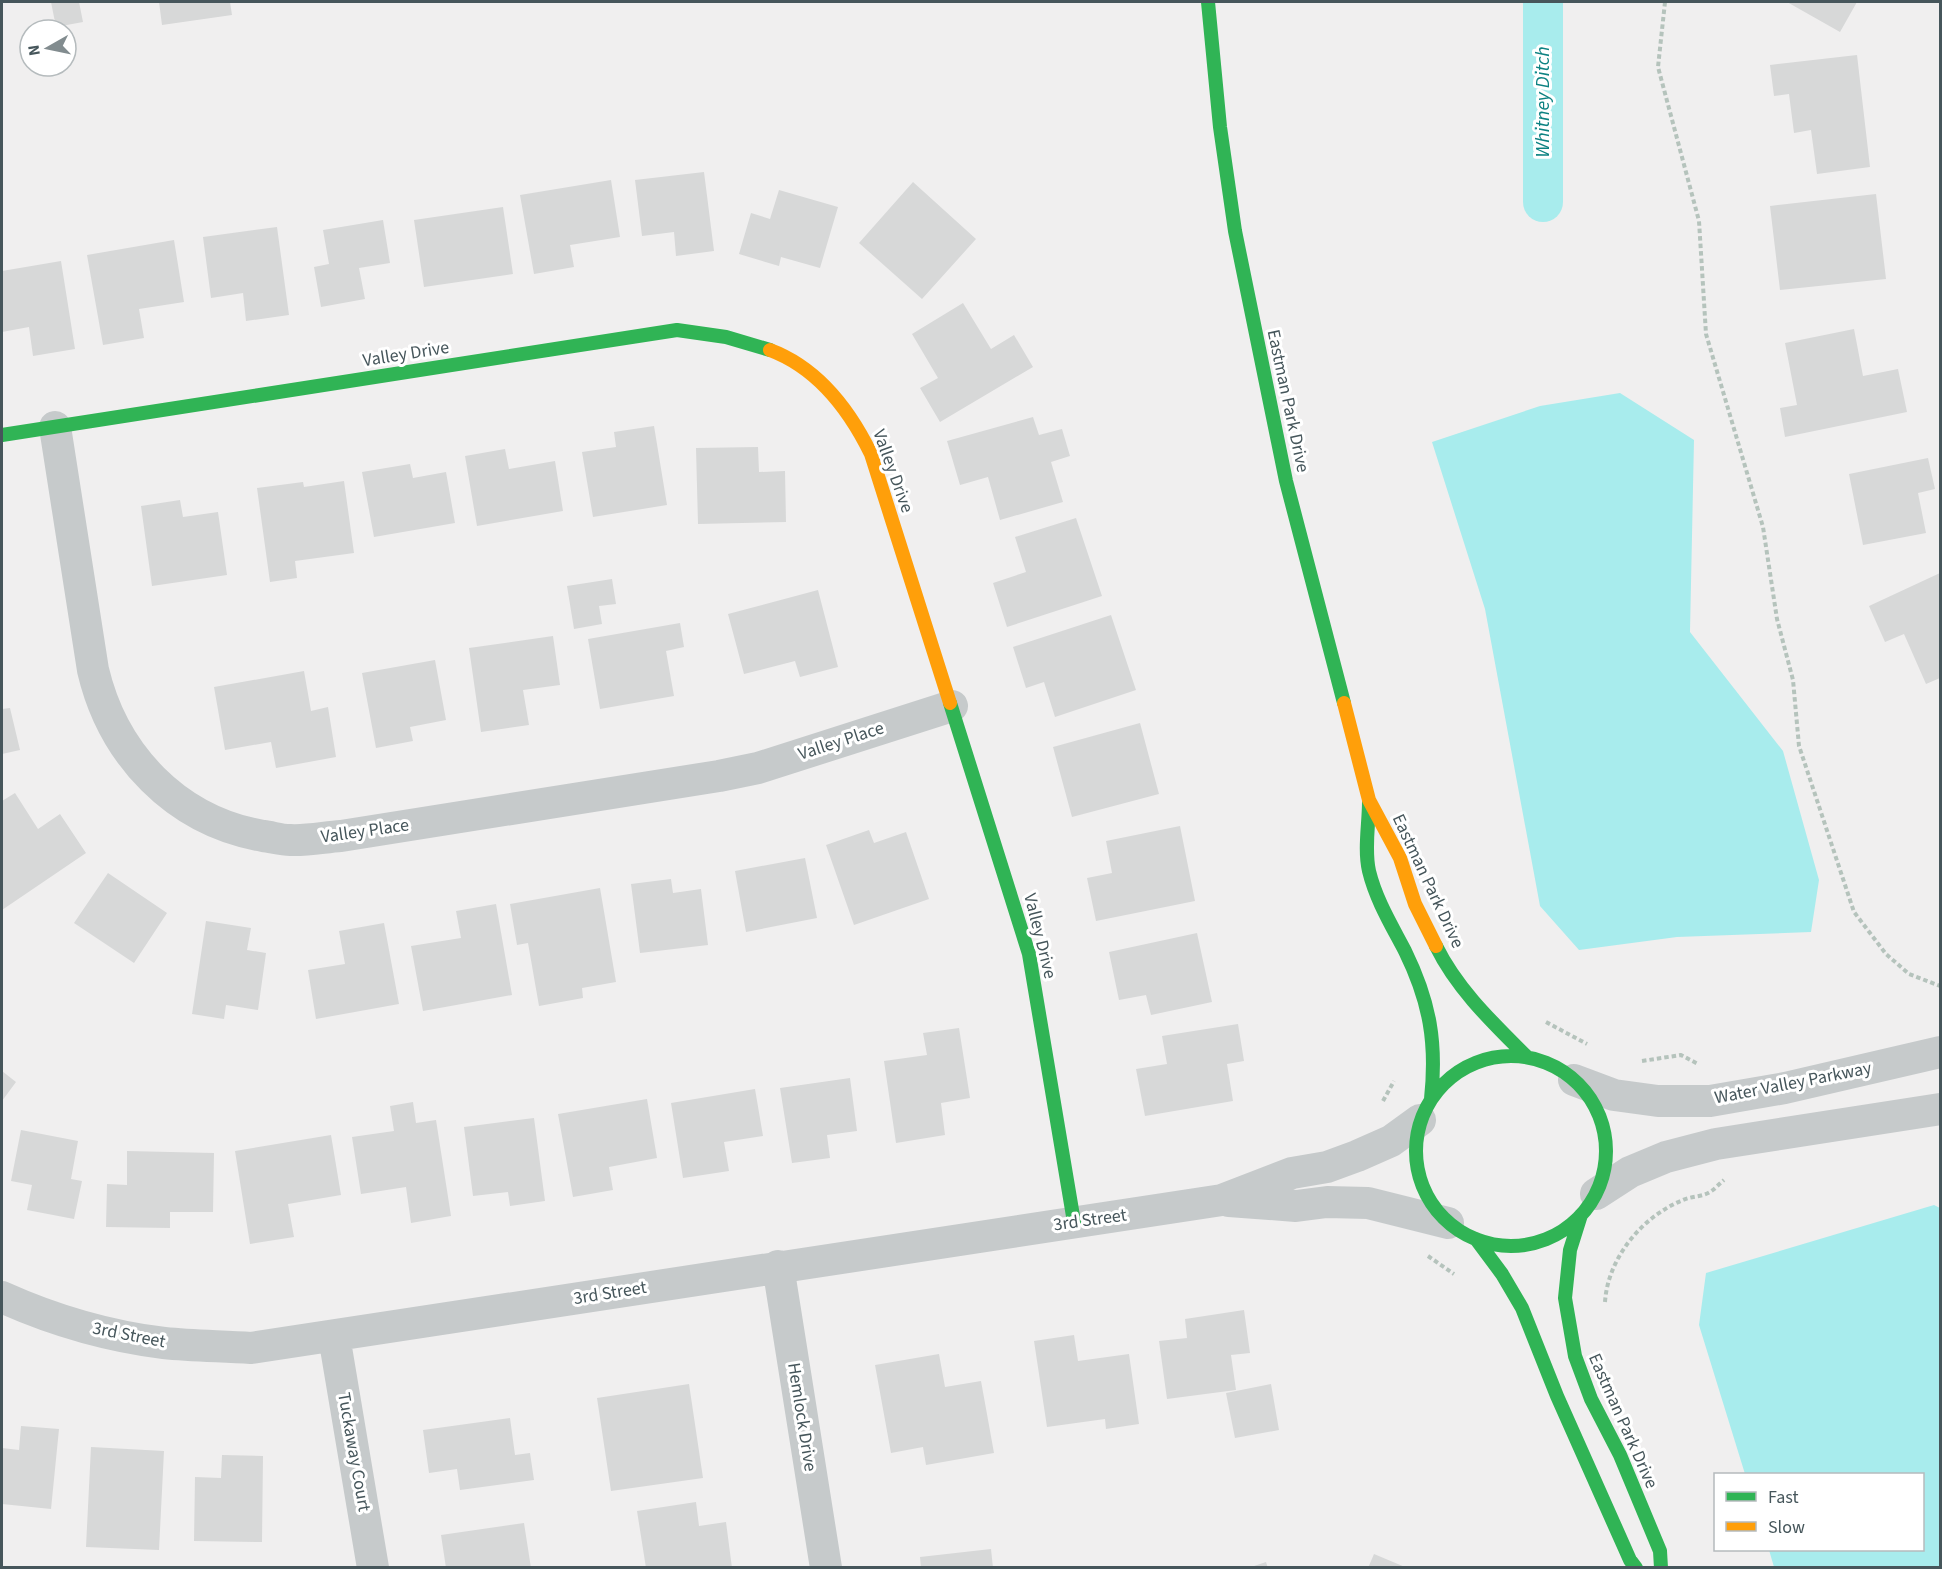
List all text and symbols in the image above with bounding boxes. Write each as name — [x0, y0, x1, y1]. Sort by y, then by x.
north arrow — [18, 18, 78, 78]
text: N — [22, 43, 46, 57]
water label: Whitney Ditch — [1529, 46, 1557, 158]
street label: Eastman Park Drive — [1261, 327, 1315, 475]
street label: Valley Drive — [361, 335, 451, 373]
street label: Valley Drive — [866, 426, 920, 516]
street label: Valley Place — [795, 715, 887, 767]
street label: Eastman Park Drive — [1386, 810, 1470, 952]
street label: Valley Place — [319, 812, 411, 850]
street label: Valley Drive — [1017, 891, 1063, 981]
street label: Water Valley Parkway — [1712, 1055, 1874, 1110]
street label: 3rd Street — [1052, 1202, 1128, 1238]
street label: 3rd Street — [572, 1275, 648, 1311]
street label: 3rd Street — [90, 1316, 168, 1354]
street label: Eastman Park Drive — [1582, 1349, 1664, 1493]
street label: Hemlock Drive — [781, 1361, 823, 1473]
street label: Tuckaway Court — [331, 1390, 377, 1514]
legend — [1714, 1473, 1924, 1551]
text: Fast — [1768, 1485, 1799, 1510]
text: Slow — [1768, 1515, 1805, 1540]

